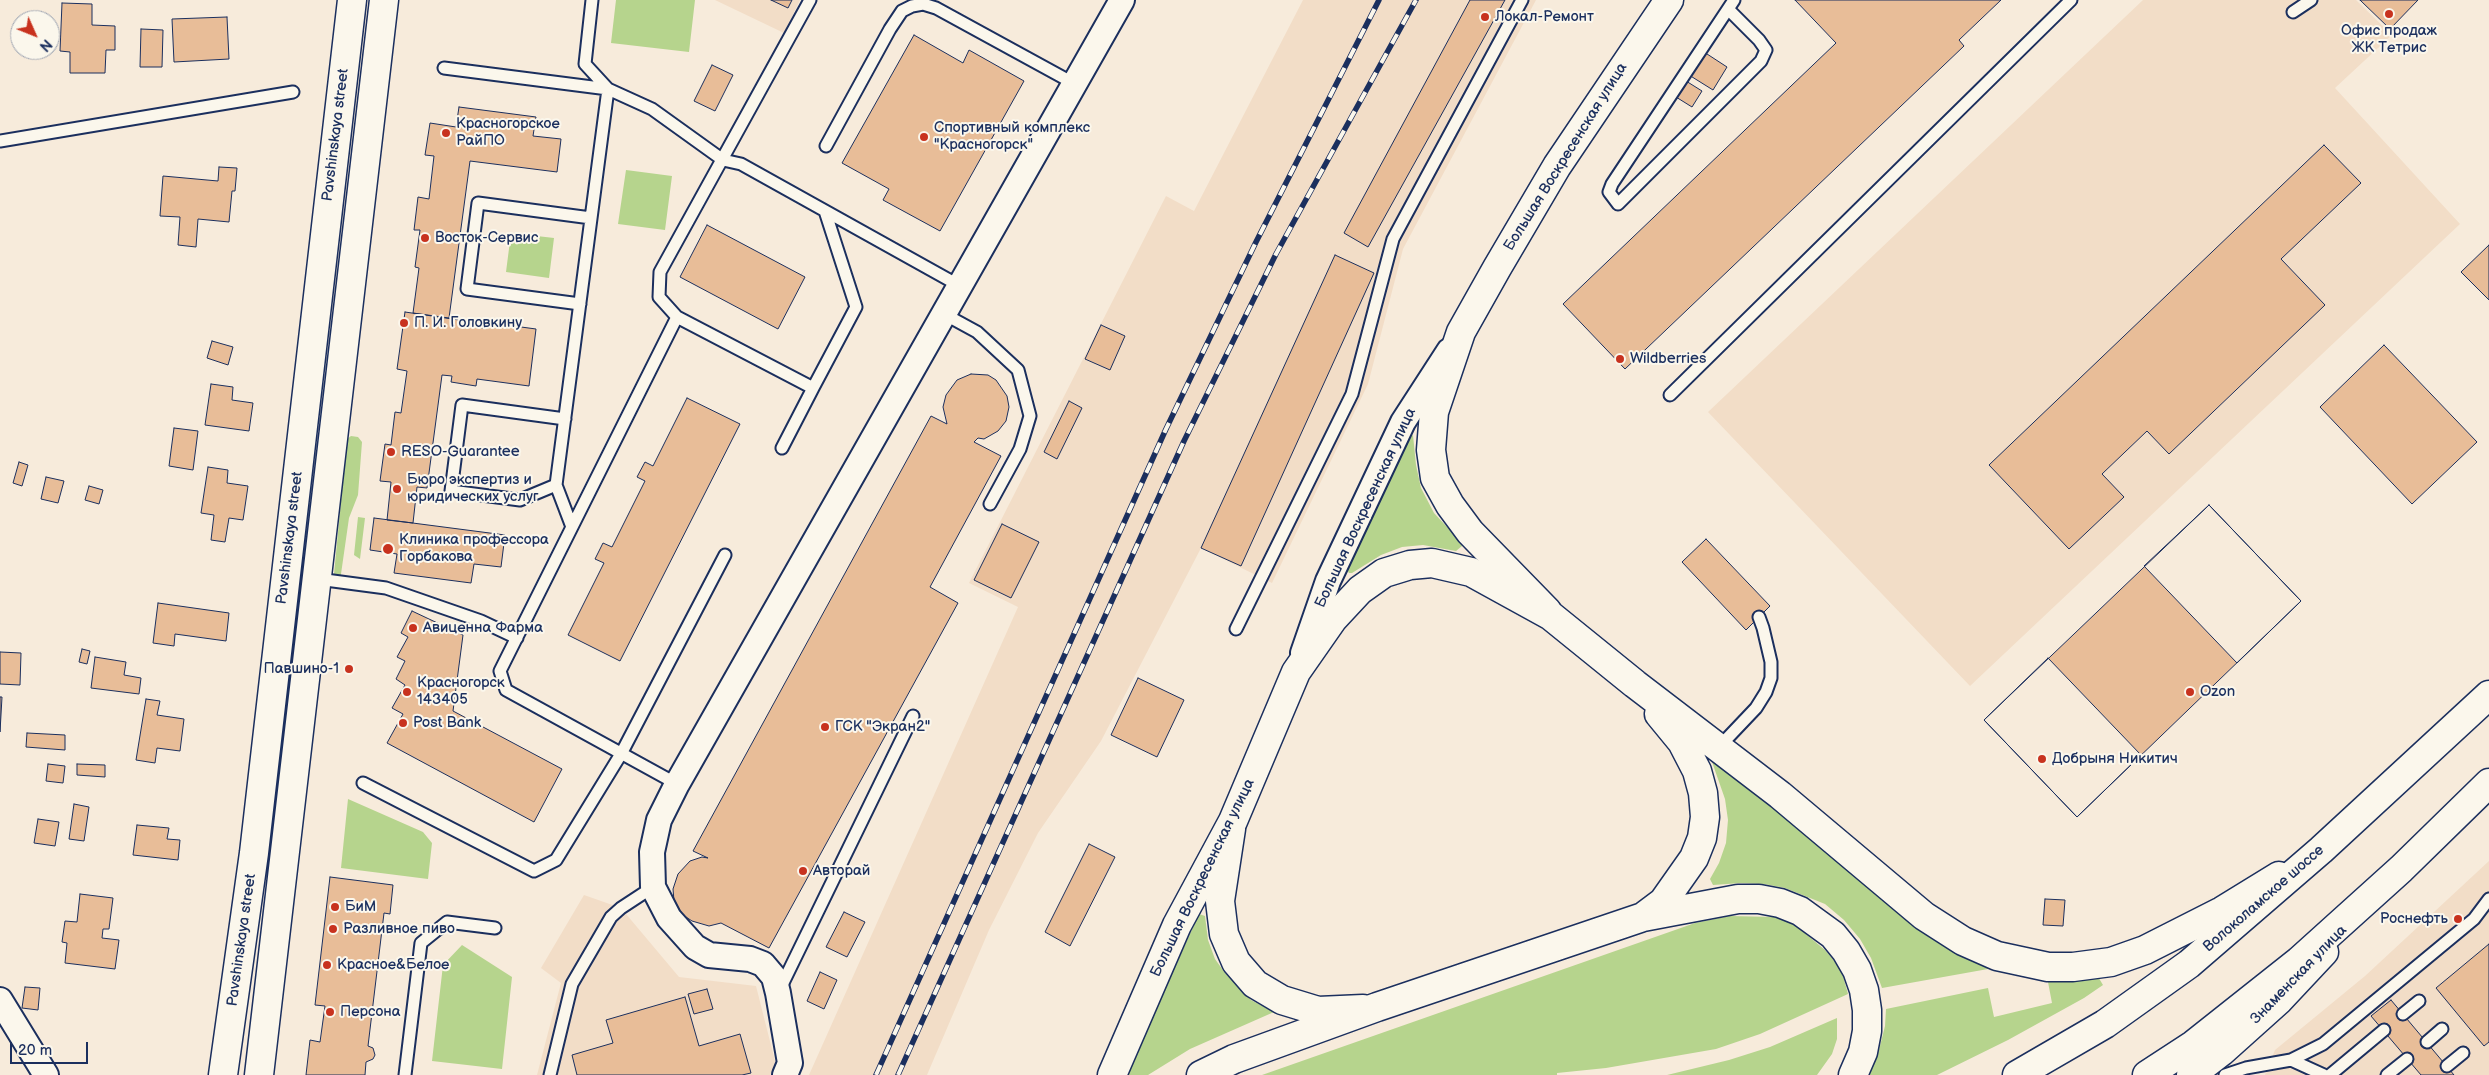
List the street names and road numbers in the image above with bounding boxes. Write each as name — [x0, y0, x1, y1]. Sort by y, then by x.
street label: Большая Воскресенская улица — [1501, 60, 1631, 254]
street label: Pavshinskaya street — [319, 68, 353, 202]
street label: Большая Воскресенская улица — [1312, 405, 1420, 611]
street label: Pavshinskaya street — [273, 471, 307, 605]
street label: Большая Воскресенская улица — [1147, 776, 1259, 980]
street label: Волоколамское шоссе — [2200, 842, 2328, 956]
street label: Pavshinskaya street — [224, 873, 260, 1007]
street label: Знаменская улица — [2247, 922, 2351, 1028]

